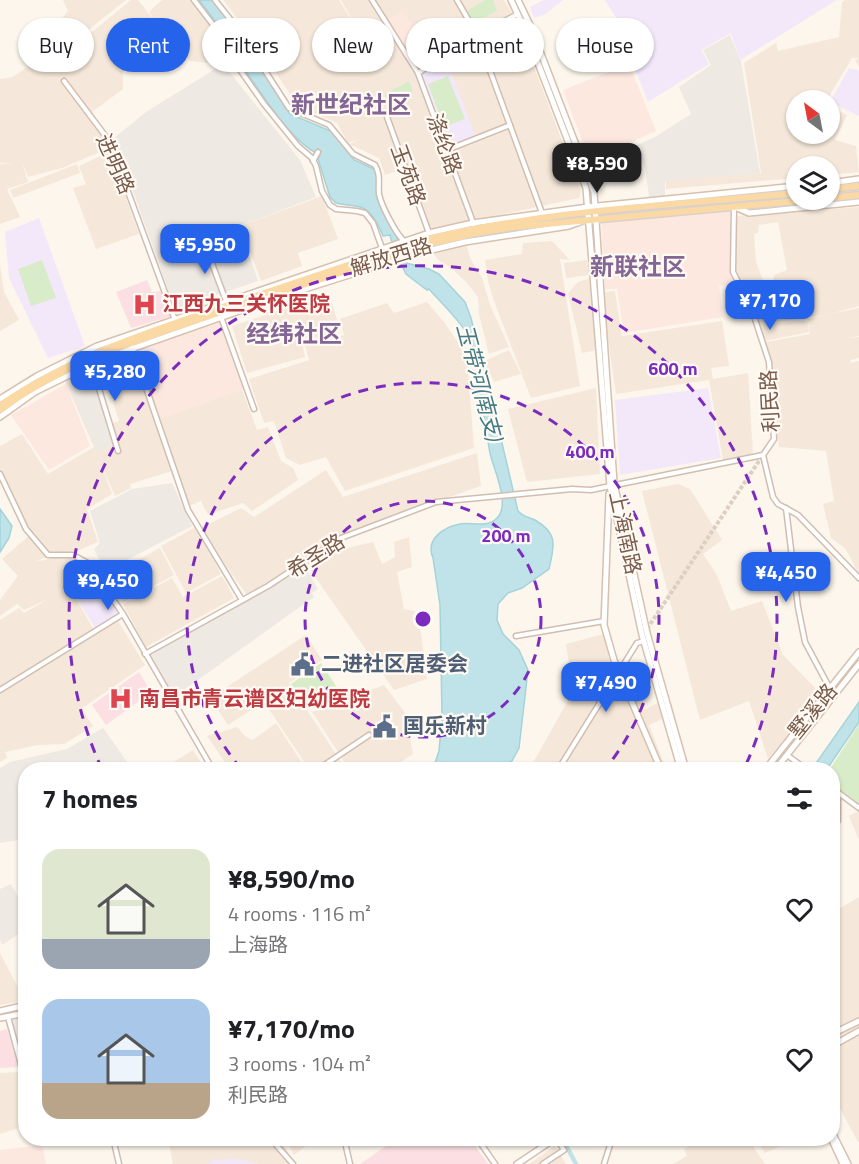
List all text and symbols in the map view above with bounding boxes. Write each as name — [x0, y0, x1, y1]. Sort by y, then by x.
chip: Buy — [18, 18, 94, 72]
chip: Rent — [106, 18, 190, 72]
chip: Filters — [202, 18, 300, 72]
chip: New — [312, 18, 394, 72]
chip: Apartment — [406, 18, 544, 72]
chip: House — [556, 18, 654, 72]
district label: 新世纪社区 — [291, 86, 411, 122]
north arrow — [786, 90, 840, 144]
map controls — [786, 90, 840, 210]
street label: 涤纶路 — [419, 109, 471, 179]
street label: 进明路 — [88, 128, 143, 199]
street label: 玉苑路 — [383, 140, 435, 210]
pin: ¥8,590 — [548, 143, 646, 194]
text: ¥8,590 — [566, 147, 628, 178]
button: layers — [786, 156, 840, 210]
pin: ¥5,950 — [156, 224, 254, 275]
text: ¥5,950 — [174, 228, 236, 259]
street label: 解放西路 — [346, 228, 436, 284]
district label: 新联社区 — [590, 248, 686, 284]
pin: ¥7,170 — [721, 280, 819, 331]
text: ¥7,170 — [739, 284, 801, 315]
place label: 江西九三关怀医院 — [162, 287, 330, 319]
hospital icon: 江西九三关怀医院 — [131, 291, 157, 317]
district label: 经纬社区 — [246, 315, 342, 351]
water label: 玉带河(南支) — [448, 320, 512, 446]
pin: ¥5,280 — [66, 351, 164, 402]
text: ¥5,280 — [84, 355, 146, 386]
text: 600 m — [648, 355, 698, 382]
street label: 利民路 — [751, 369, 787, 433]
text: 400 m — [565, 438, 615, 465]
street label: 上海南路 — [602, 488, 650, 577]
text: 200 m — [481, 522, 531, 549]
street label: 希圣路 — [280, 525, 351, 585]
pin: ¥4,450 — [737, 552, 835, 603]
text: ¥4,450 — [755, 556, 817, 587]
pin: ¥9,450 — [59, 560, 157, 611]
text: ¥9,450 — [77, 564, 139, 595]
centre of rings — [413, 609, 433, 629]
place label: 二进社区居委会 — [321, 647, 468, 679]
public building icon: 二进社区居委会 — [290, 651, 316, 677]
pin: ¥7,490 — [557, 662, 655, 713]
text: ¥7,490 — [575, 666, 637, 697]
street label: 墅溪路 — [780, 676, 844, 745]
place label: 南昌市青云谱区妇幼医院 — [139, 682, 370, 714]
hospital icon: 南昌市青云谱区妇幼医院 — [108, 686, 134, 712]
place label: 国乐新村 — [403, 709, 487, 741]
public building icon: 国乐新村 — [372, 713, 398, 739]
text: 7 homes — [42, 779, 138, 818]
icon: filters — [783, 782, 816, 815]
text: ¥8,590/mo — [228, 859, 355, 898]
icon: home — [90, 873, 162, 945]
icon: heart — [783, 893, 816, 926]
text: 4 rooms · 116 m² — [228, 898, 371, 929]
text: 上海路 — [228, 929, 288, 960]
text: ¥7,170/mo — [228, 1009, 355, 1048]
icon: home — [90, 1023, 162, 1095]
icon: heart — [783, 1043, 816, 1076]
text: 3 rooms · 104 m² — [228, 1048, 371, 1079]
text: 利民路 — [228, 1079, 288, 1110]

